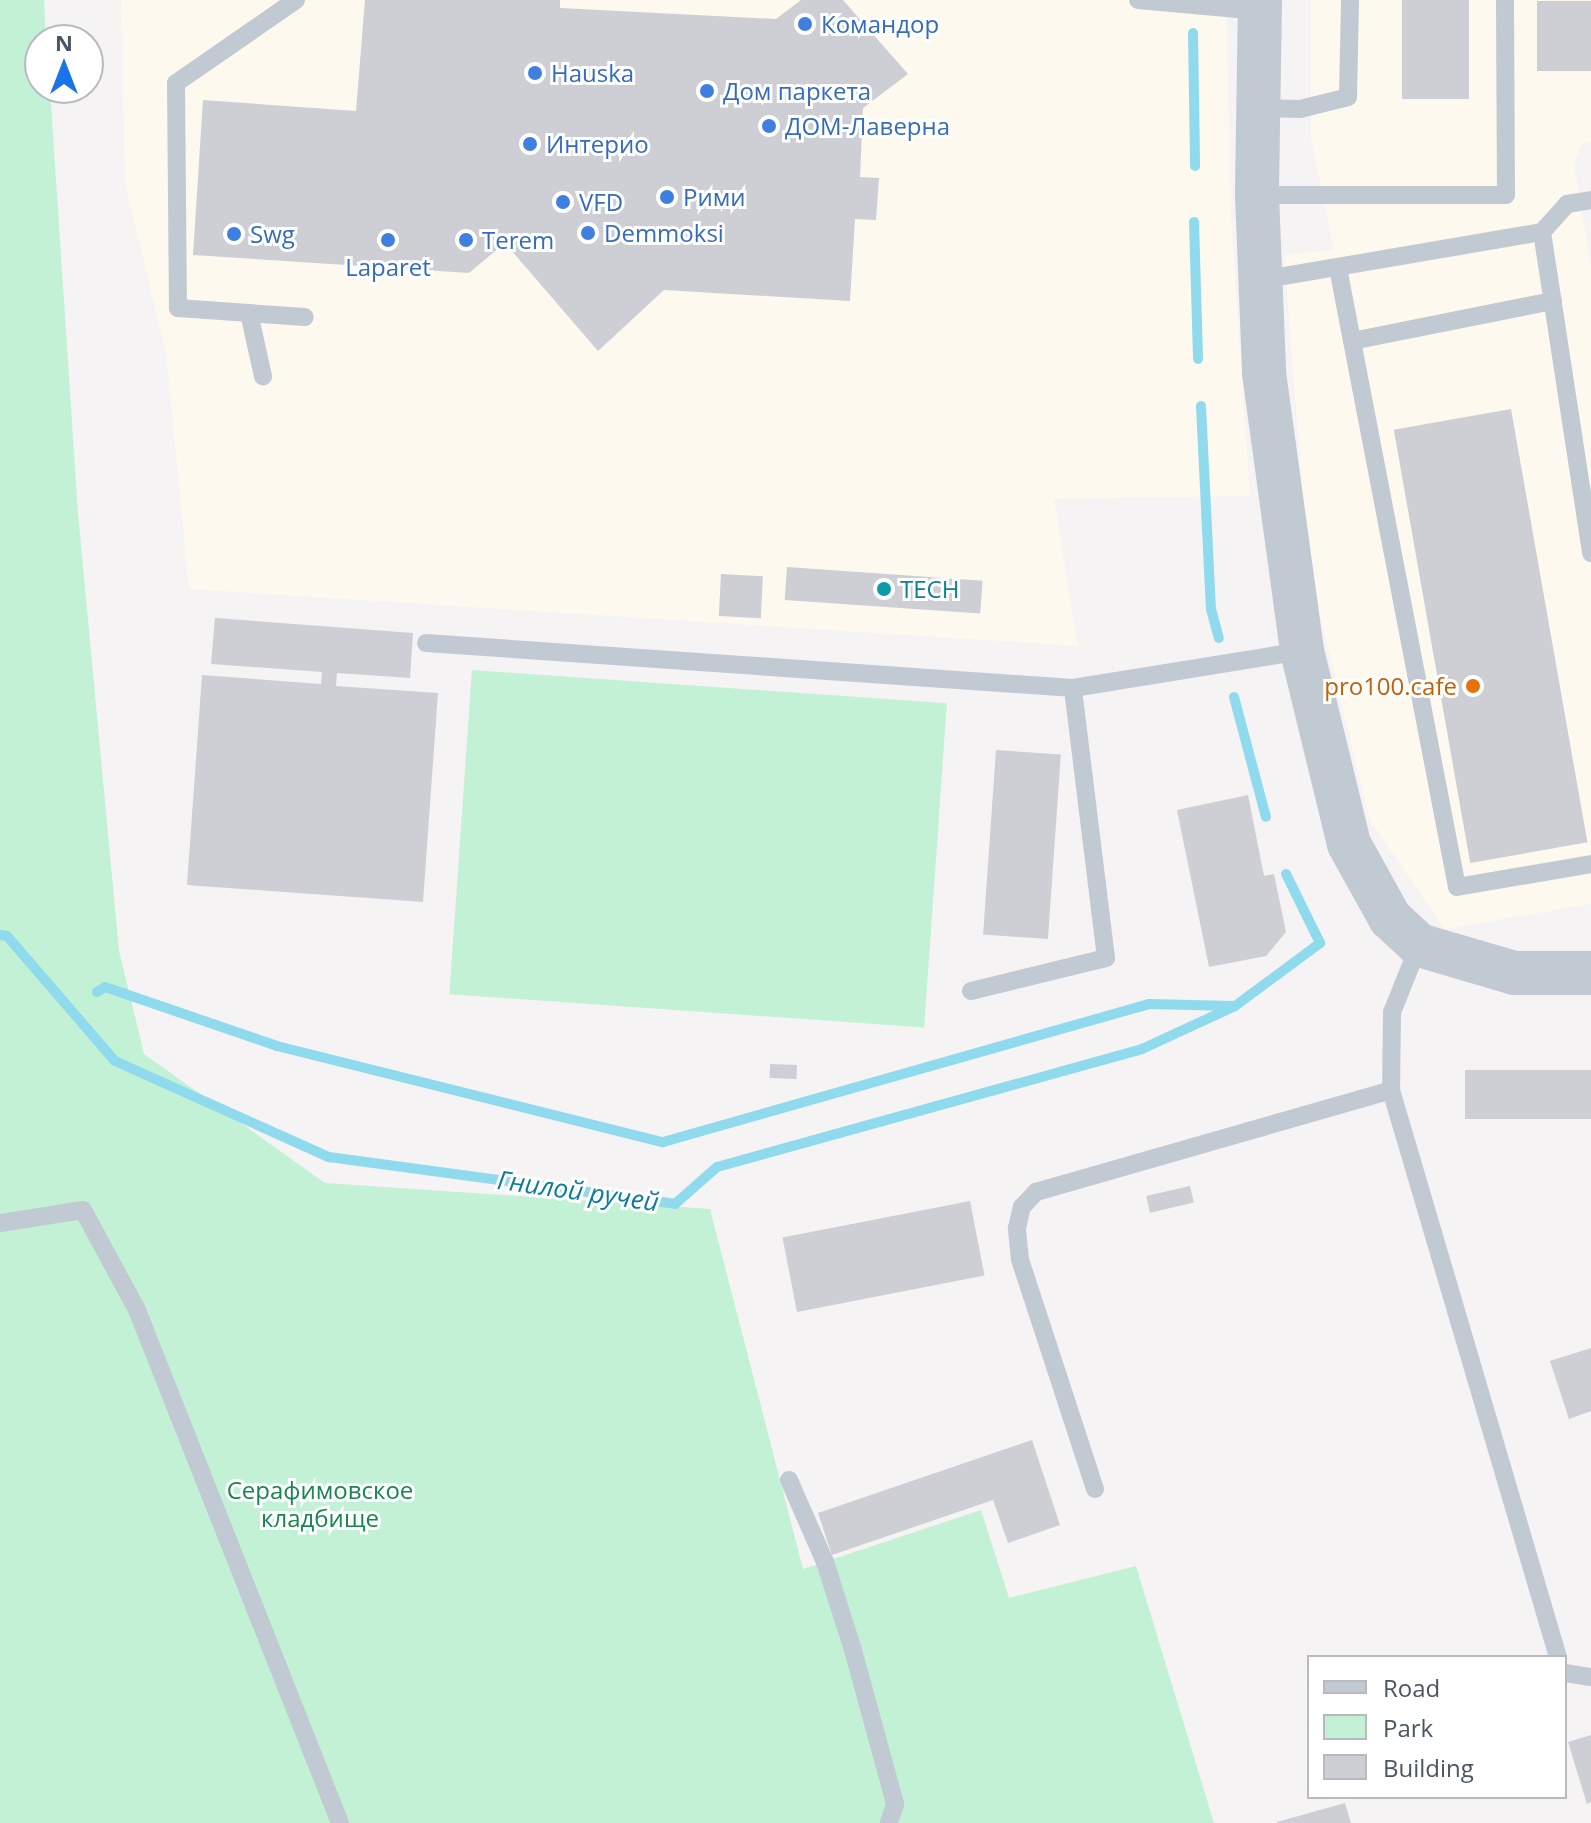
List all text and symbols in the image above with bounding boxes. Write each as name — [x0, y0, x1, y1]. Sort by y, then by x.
place label: Командор — [821, 10, 939, 38]
marker: Командор — [796, 15, 814, 33]
north arrow — [24, 24, 104, 104]
text: N — [55, 27, 73, 57]
place label: Hauska — [551, 59, 634, 87]
marker: Hauska — [526, 64, 544, 82]
place label: Дом паркета — [723, 77, 871, 105]
marker: Дом паркета — [698, 82, 716, 100]
place label: ДОМ-Лаверна — [785, 112, 950, 140]
marker: ДОМ-Лаверна — [760, 117, 778, 135]
place label: Интерио — [546, 130, 649, 158]
marker: Интерио — [521, 135, 539, 153]
place label: Рими — [683, 183, 746, 211]
place label: VFD — [579, 188, 623, 216]
marker: Рими — [658, 188, 676, 206]
marker: VFD — [554, 193, 572, 211]
place label: Demmoksi — [604, 219, 724, 247]
place label: Swg — [250, 220, 295, 248]
marker: Demmoksi — [579, 224, 597, 242]
marker: Swg — [225, 225, 243, 243]
place label: Terem — [482, 226, 554, 254]
marker: Laparet — [379, 231, 397, 249]
marker: Terem — [457, 231, 475, 249]
place label: Laparet — [345, 253, 431, 281]
place label: TECH — [900, 575, 959, 603]
marker: TECH — [875, 580, 893, 598]
place label: pro100.cafe — [1324, 672, 1457, 700]
marker: pro100.cafe — [1464, 677, 1482, 695]
water label: Гнилой ручей — [495, 1164, 661, 1218]
park label: Серафимовское кладбище — [227, 1476, 413, 1532]
legend — [1307, 1655, 1567, 1799]
text: Road — [1383, 1671, 1440, 1704]
text: Park — [1383, 1711, 1433, 1744]
text: Building — [1383, 1751, 1474, 1784]

